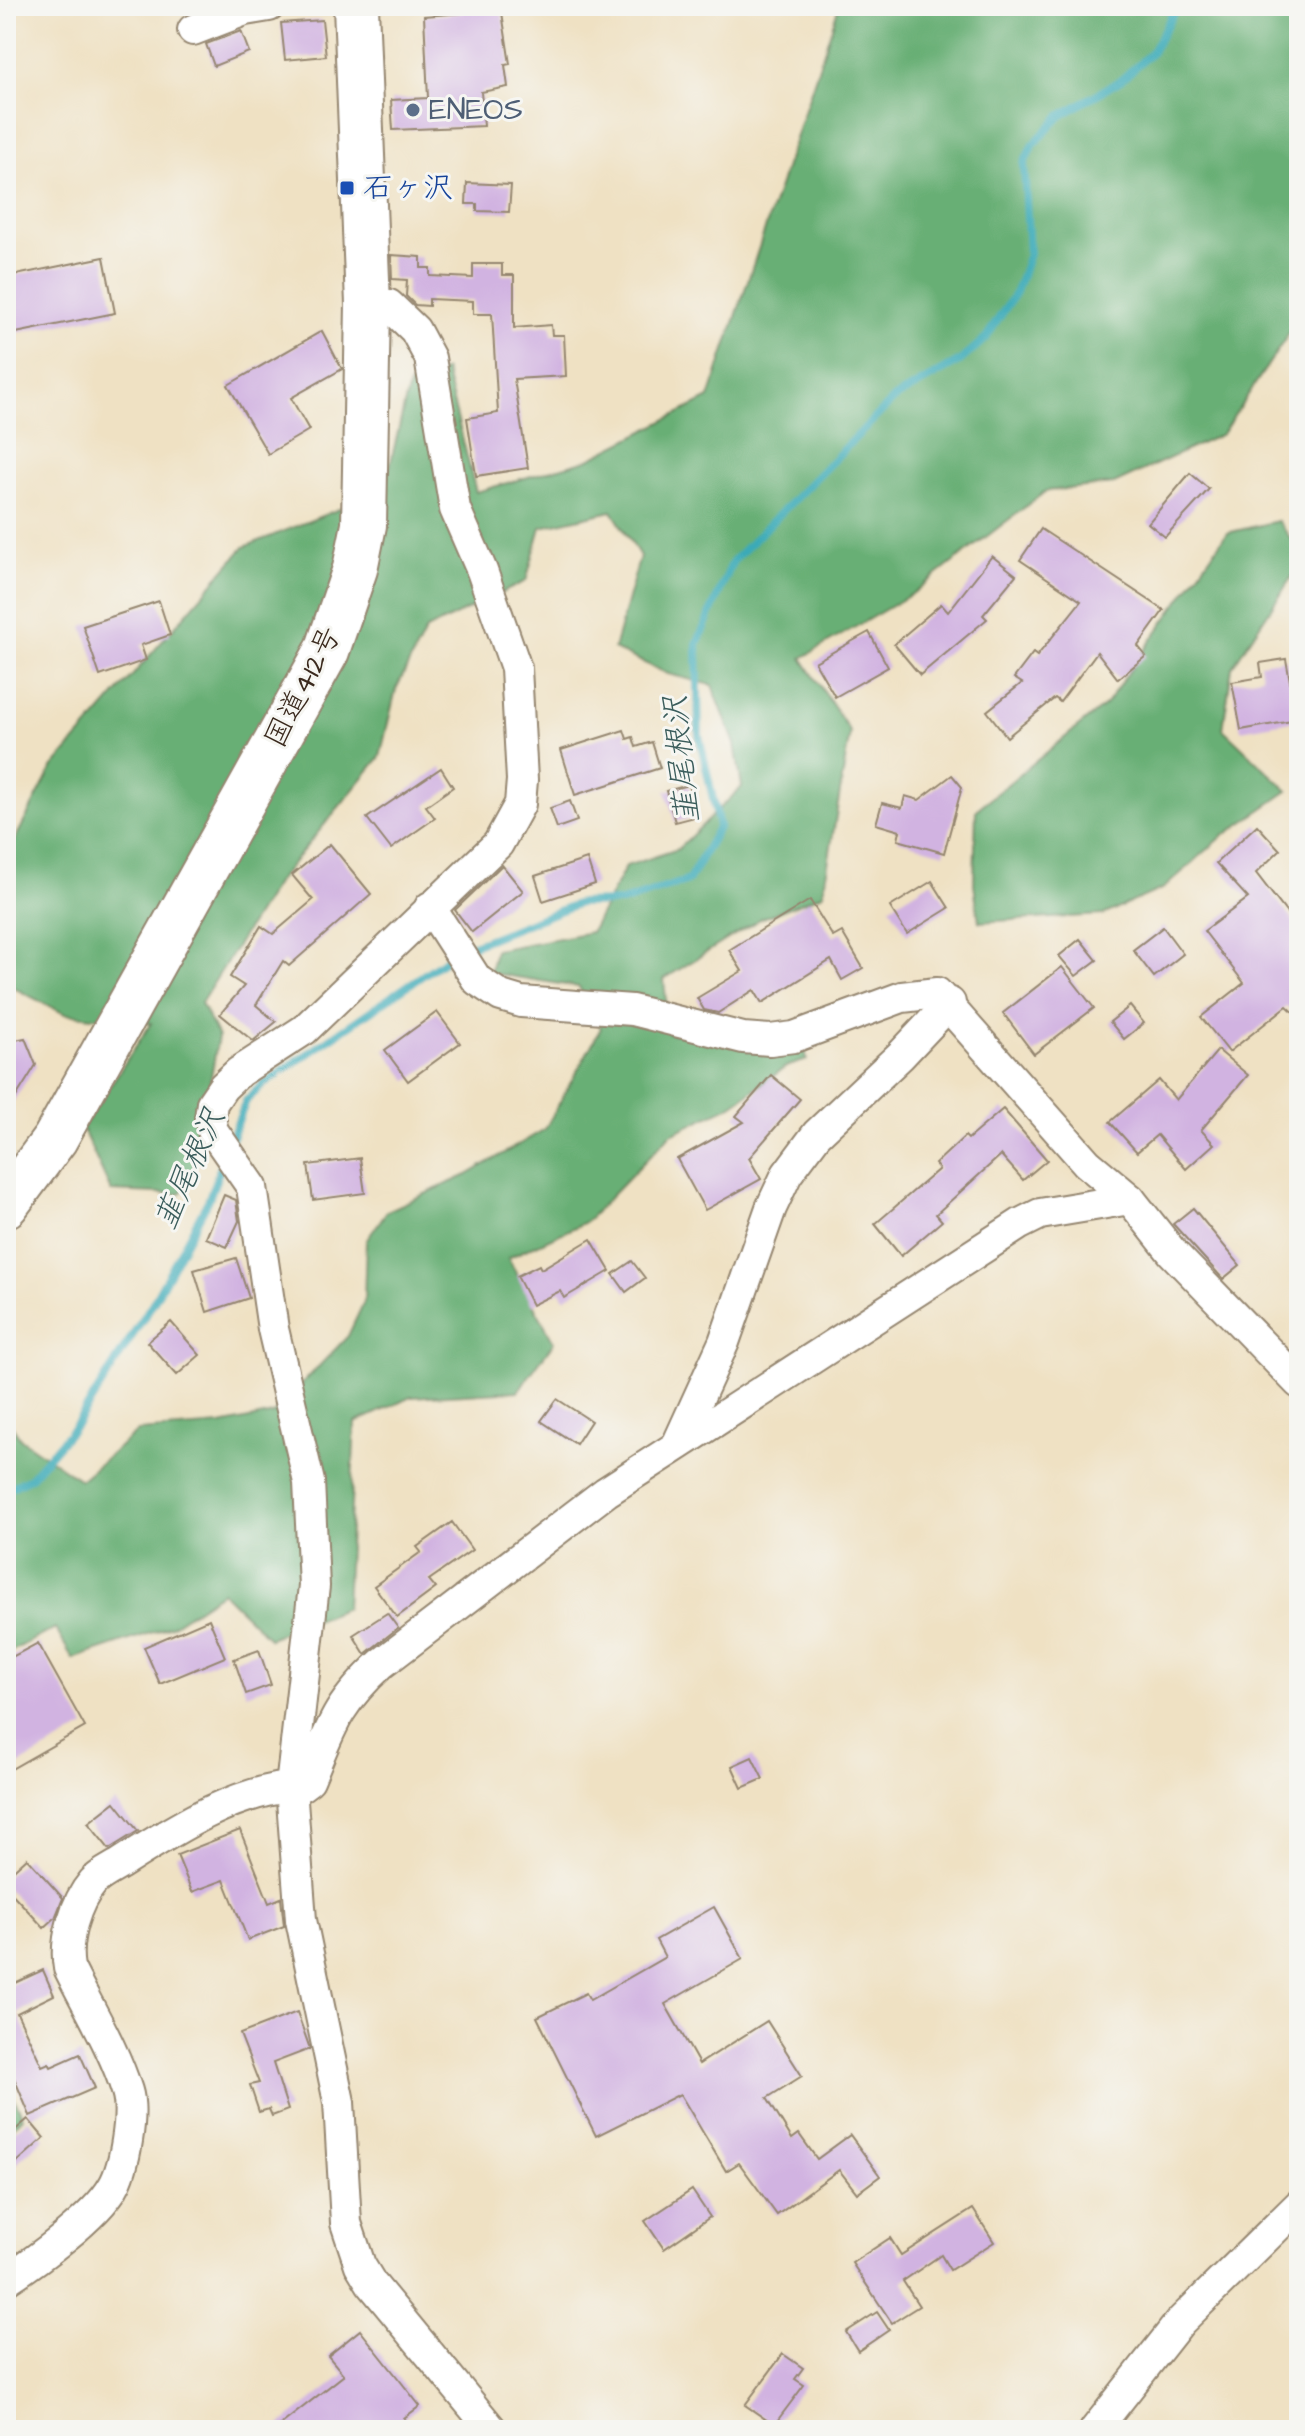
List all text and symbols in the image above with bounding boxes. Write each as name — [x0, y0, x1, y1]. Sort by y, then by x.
place label: ENEOS — [429, 89, 523, 131]
marker: ENEOS — [404, 101, 422, 119]
place label: 石ヶ沢 — [363, 167, 453, 209]
marker: 石ヶ沢 — [338, 179, 356, 197]
street label: 国道412号 — [254, 619, 352, 755]
water label: 韮尾根沢 — [653, 692, 711, 825]
water label: 韮尾根沢 — [143, 1100, 237, 1237]

